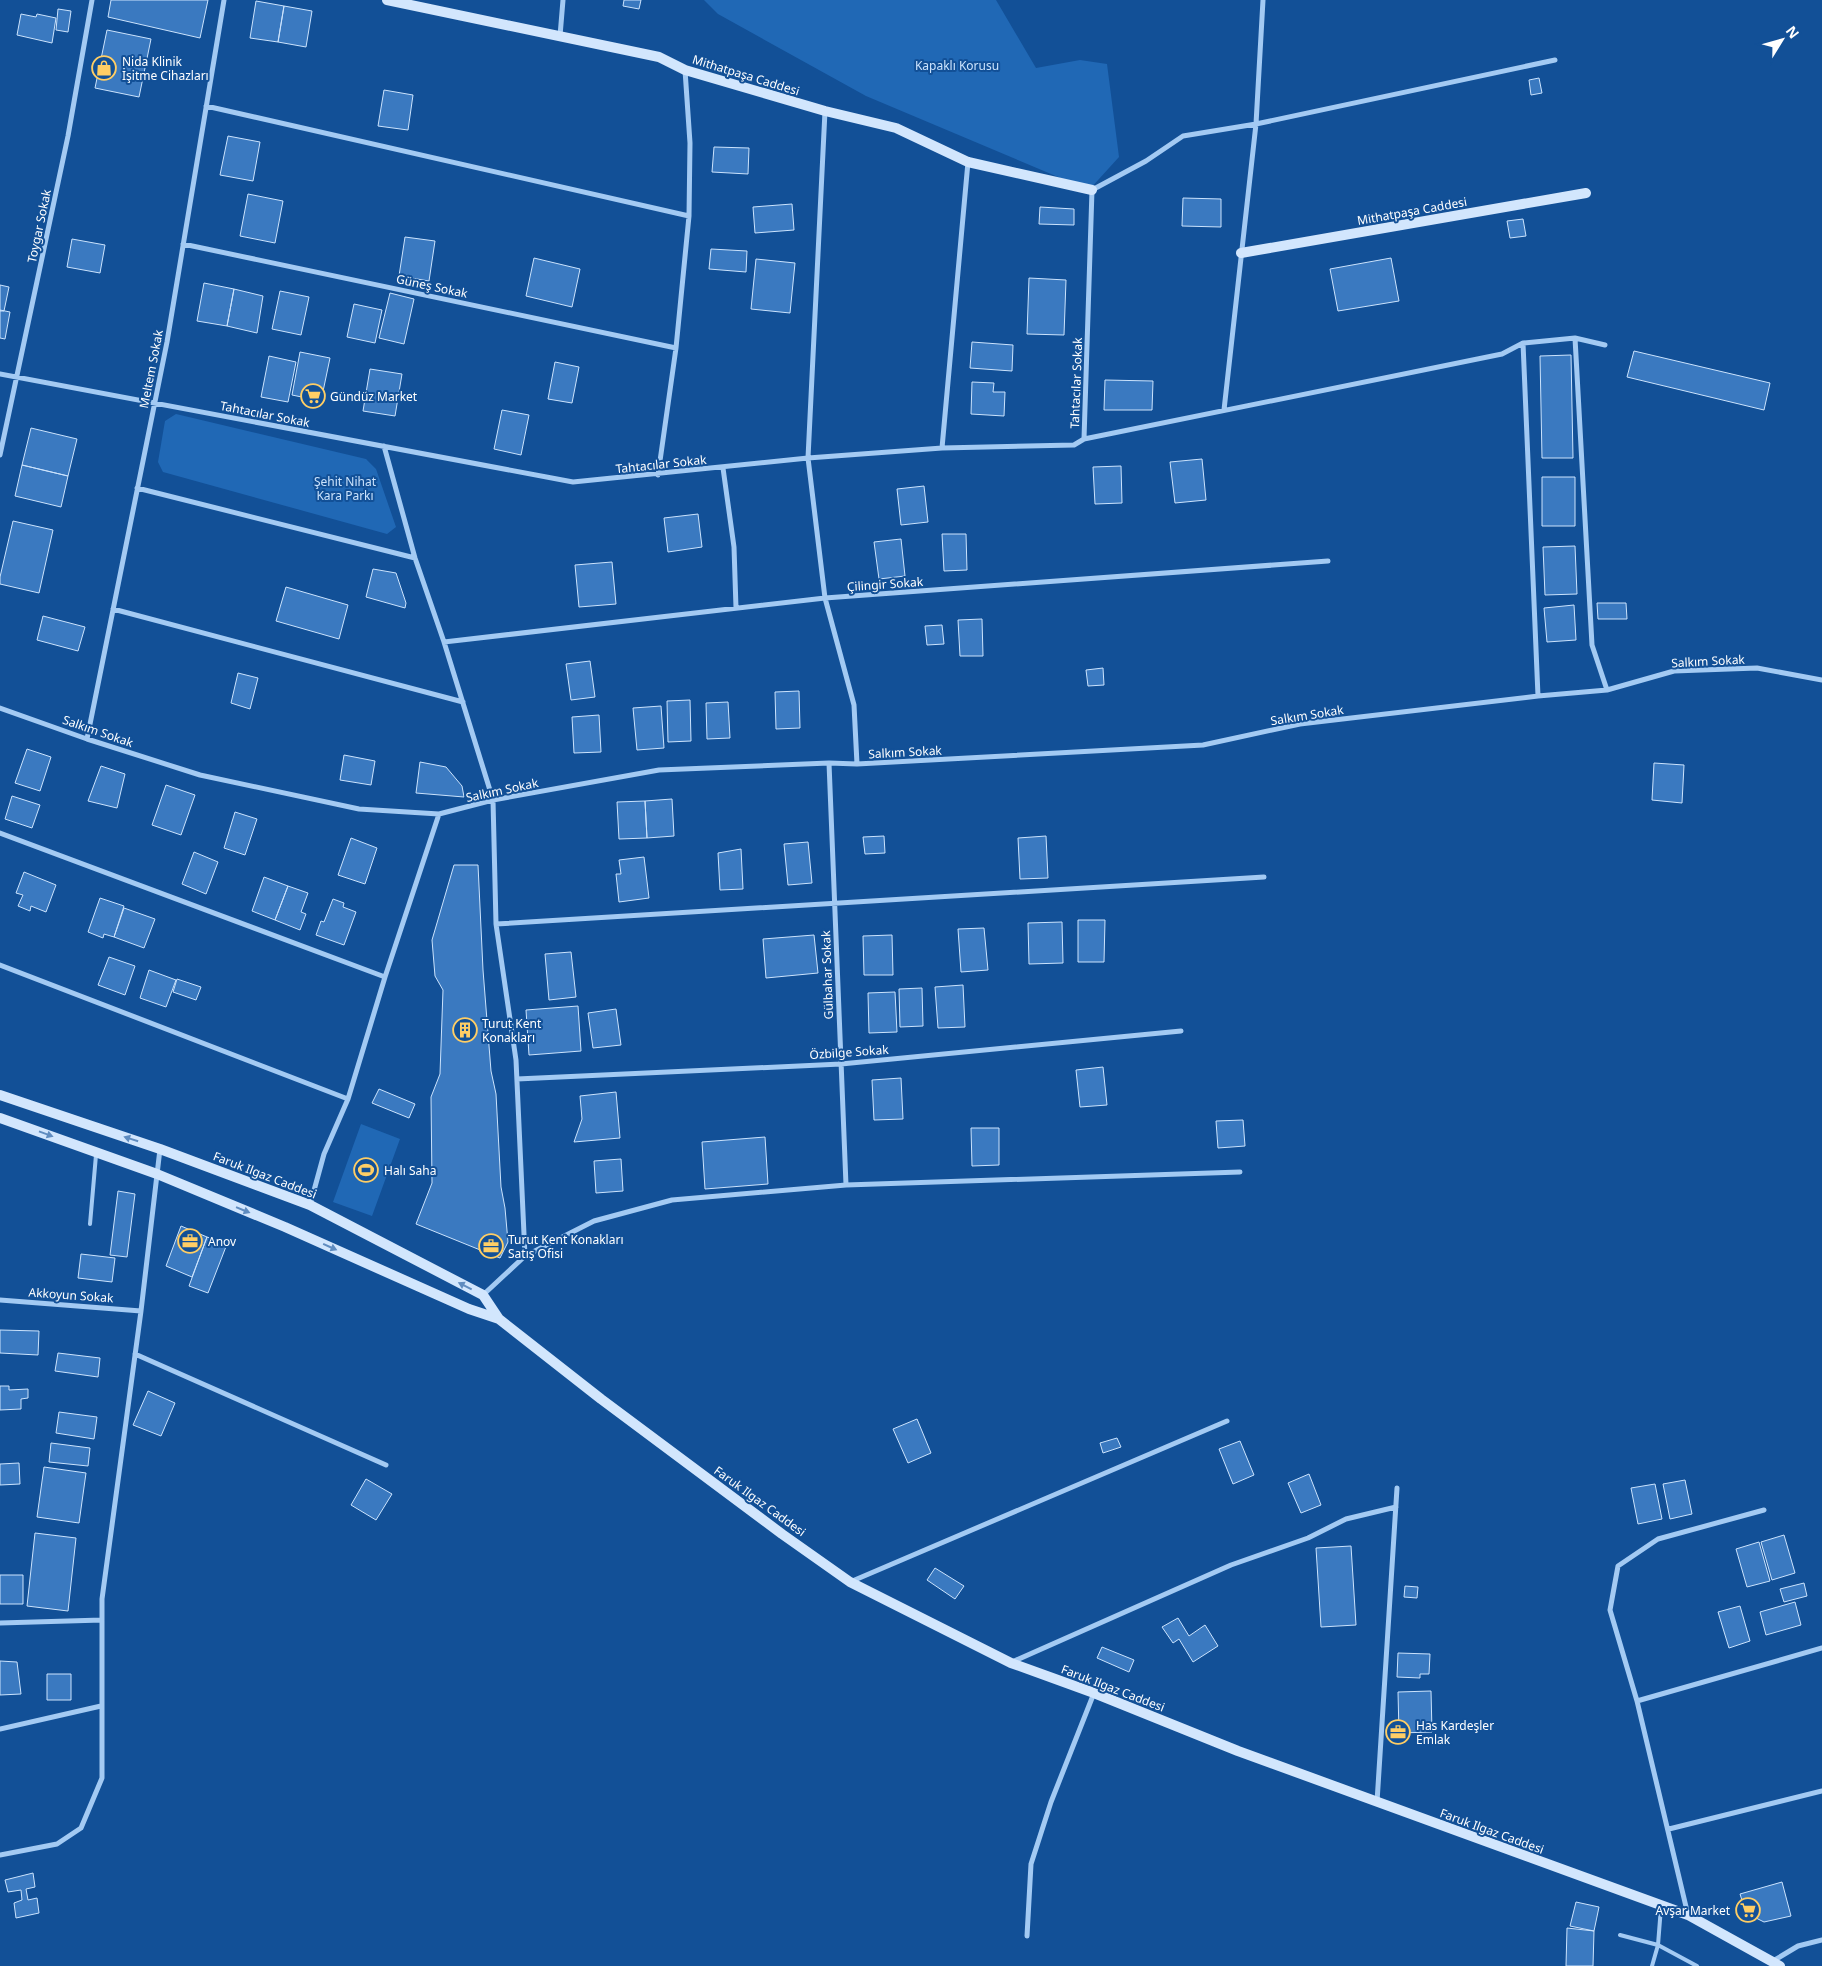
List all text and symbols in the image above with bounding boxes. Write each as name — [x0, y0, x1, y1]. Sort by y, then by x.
north arrow — [1757, 15, 1807, 65]
text: N — [1782, 22, 1804, 42]
street label: Mithatpaşa Caddesi — [690, 51, 802, 99]
place label: Nida Klinik İşitme Cihazları — [122, 53, 209, 84]
shop icon: Nida Klinik İşitme Cihazları — [91, 55, 117, 81]
park label: Kapaklı Korusu — [915, 57, 999, 74]
street label: Toygar Sokak — [23, 187, 55, 264]
street label: Mithatpaşa Caddesi — [1356, 193, 1468, 229]
street label: Güneş Sokak — [395, 270, 470, 302]
street label: Meltem Sokak — [135, 328, 167, 410]
street label: Tahtacılar Sokak — [1066, 337, 1086, 429]
supermarket icon: Gündüz Market — [300, 383, 326, 409]
place label: Gündüz Market — [330, 388, 418, 405]
street label: Tahtacılar Sokak — [219, 397, 312, 431]
street label: Tahtacılar Sokak — [615, 451, 708, 477]
park label: Şehit Nihat Kara Parkı — [314, 473, 377, 504]
street label: Çilingir Sokak — [846, 573, 924, 595]
street label: Salkım Sokak — [1671, 651, 1746, 671]
street label: Salkım Sokak — [1269, 701, 1345, 729]
street label: Salkım Sokak — [60, 711, 136, 751]
street label: Salkım Sokak — [868, 742, 943, 762]
street label: Salkım Sokak — [464, 774, 540, 806]
street label: Gülbahar Sokak — [817, 930, 837, 1020]
place label: Turut Kent Konakları — [482, 1015, 542, 1046]
building icon: Turut Kent Konakları — [452, 1017, 478, 1043]
street label: Özbilge Sokak — [809, 1041, 890, 1063]
one-way arrow — [39, 1130, 54, 1138]
one-way arrow — [123, 1135, 138, 1143]
street label: Faruk Ilgaz Caddesi — [211, 1147, 319, 1203]
sports icon: Halı Saha — [353, 1157, 379, 1183]
place label: Halı Saha — [384, 1162, 436, 1179]
one-way arrow — [236, 1206, 250, 1214]
office icon: Anov — [177, 1228, 203, 1254]
place label: Turut Kent Konakları Satış Ofisi — [508, 1231, 624, 1262]
place label: Anov — [208, 1233, 237, 1250]
office icon: Turut Kent Konakları Satış Ofisi — [478, 1233, 504, 1259]
one-way arrow — [323, 1243, 337, 1251]
one-way arrow — [458, 1282, 472, 1290]
street label: Akkoyun Sokak — [28, 1284, 115, 1306]
street label: Faruk Ilgaz Caddesi — [711, 1462, 809, 1540]
street label: Faruk Ilgaz Caddesi — [1059, 1660, 1167, 1716]
place label: Has Kardeşler Emlak — [1416, 1717, 1494, 1748]
office icon: Has Kardeşler Emlak — [1385, 1719, 1411, 1745]
street label: Faruk Ilgaz Caddesi — [1438, 1804, 1546, 1858]
supermarket icon: Avşar Market — [1735, 1897, 1761, 1923]
place label: Avşar Market — [1656, 1902, 1731, 1919]

